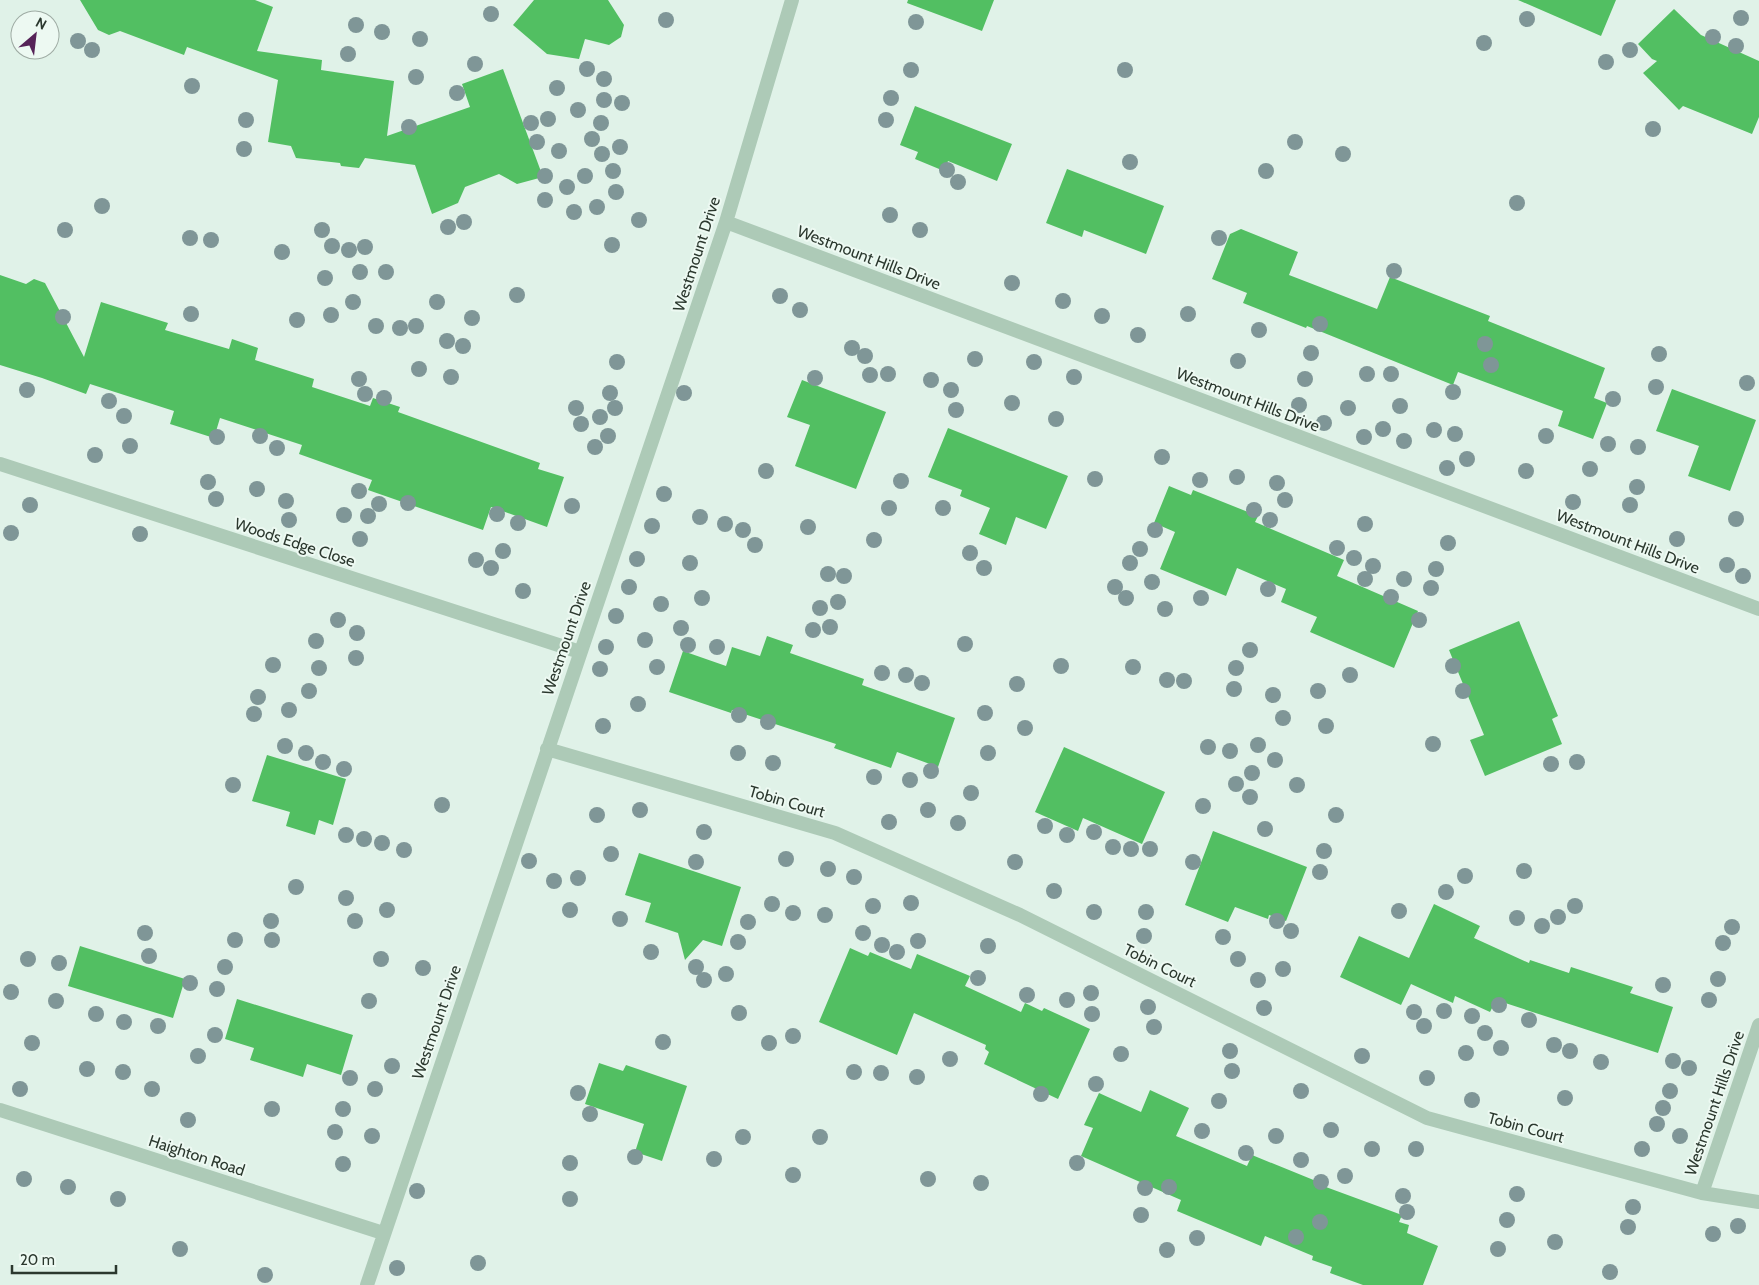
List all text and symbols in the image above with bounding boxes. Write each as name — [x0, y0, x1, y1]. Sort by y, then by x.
north arrow — [10, 10, 60, 60]
text: N — [33, 13, 50, 34]
street label: Westmount Drive — [669, 194, 724, 314]
street label: Westmount Hills Drive — [794, 221, 943, 294]
street label: Westmount Hills Drive — [1173, 363, 1322, 436]
street label: Westmount Hills Drive — [1553, 505, 1702, 578]
street label: Woods Edge Close — [232, 514, 358, 571]
street label: Westmount Drive — [538, 579, 595, 698]
street label: Tobin Court — [747, 782, 828, 822]
street label: Tobin Court — [1120, 940, 1200, 991]
street label: Westmount Drive — [408, 963, 465, 1082]
street label: Westmount Hills Drive — [1681, 1028, 1748, 1178]
street label: Tobin Court — [1486, 1108, 1567, 1147]
street label: Haighton Road — [146, 1131, 247, 1180]
scale bar — [12, 1242, 116, 1274]
text: 20 m — [20, 1251, 55, 1269]

